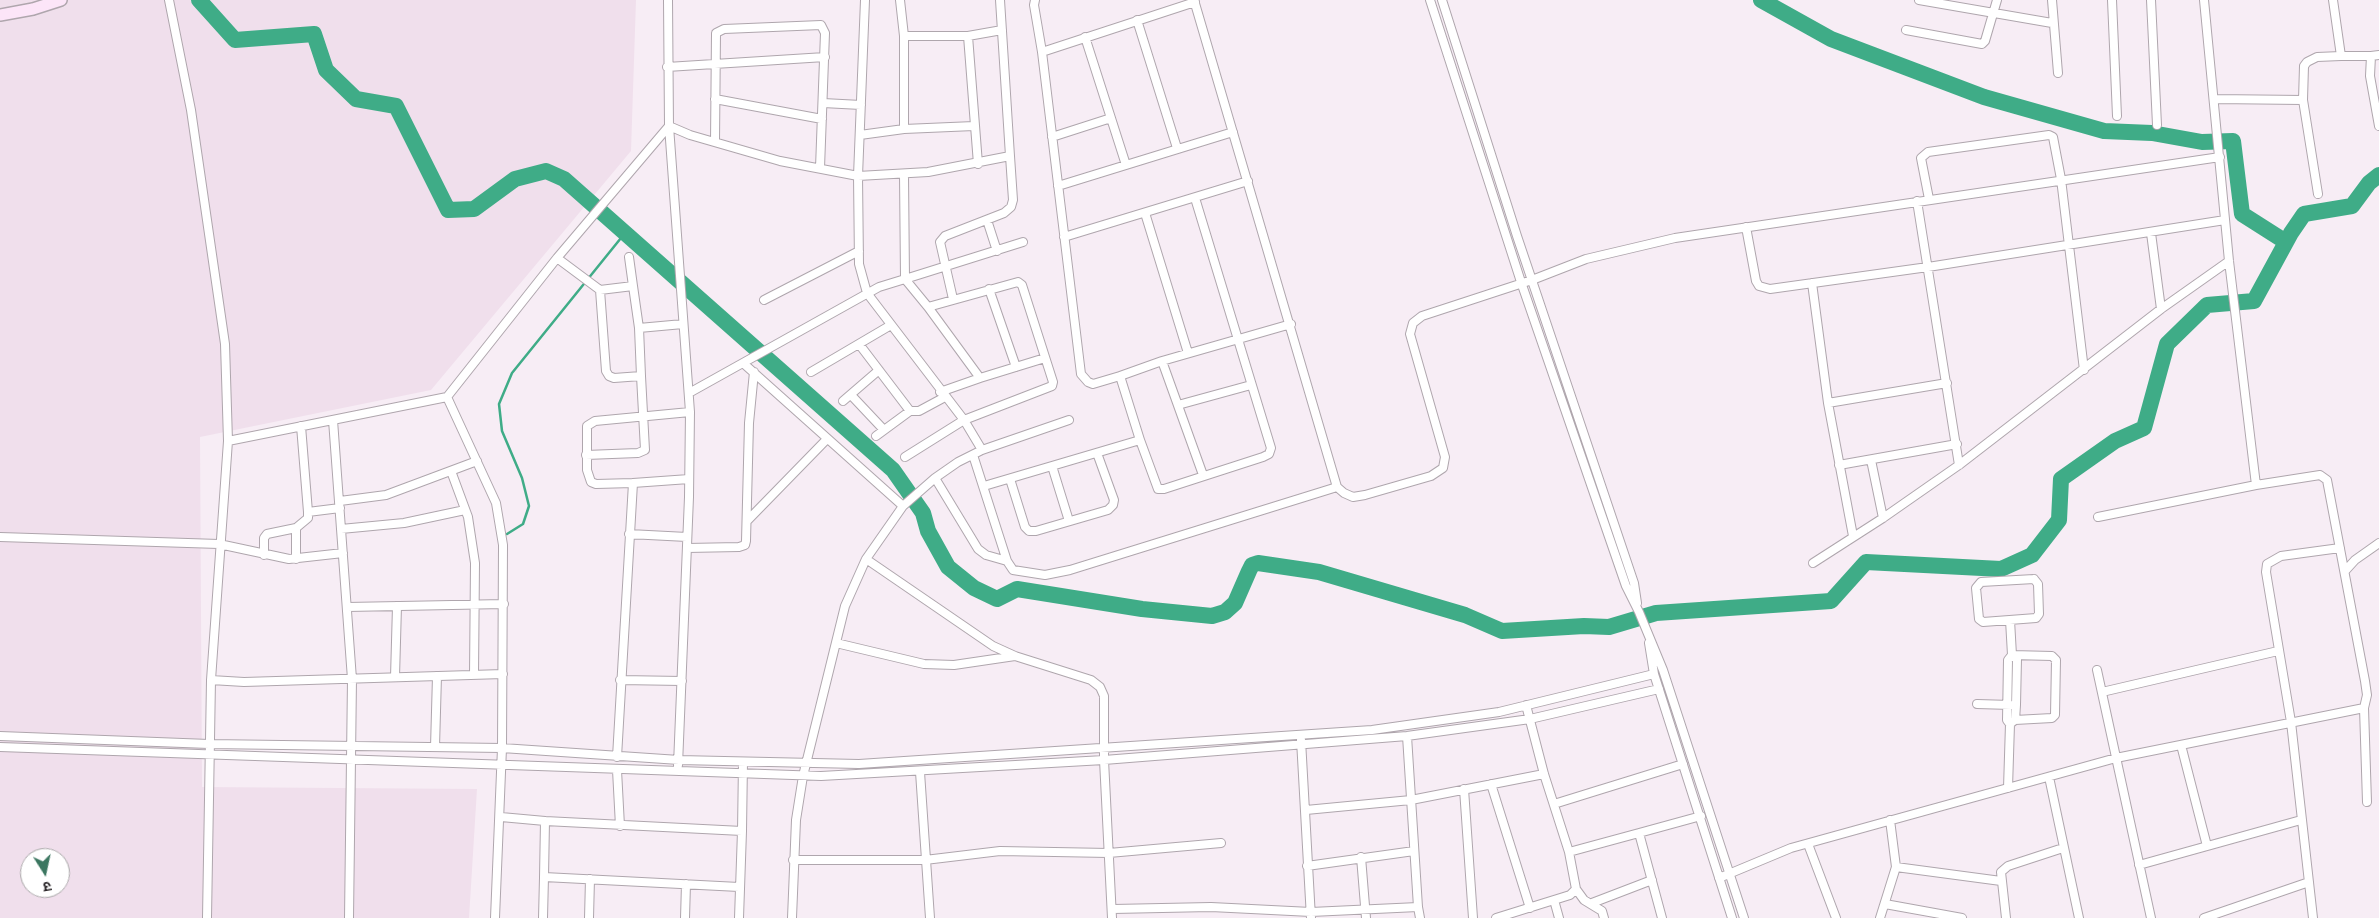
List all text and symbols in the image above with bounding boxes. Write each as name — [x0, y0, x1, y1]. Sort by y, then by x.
north arrow — [20, 848, 70, 898]
text: उ — [42, 878, 53, 895]

